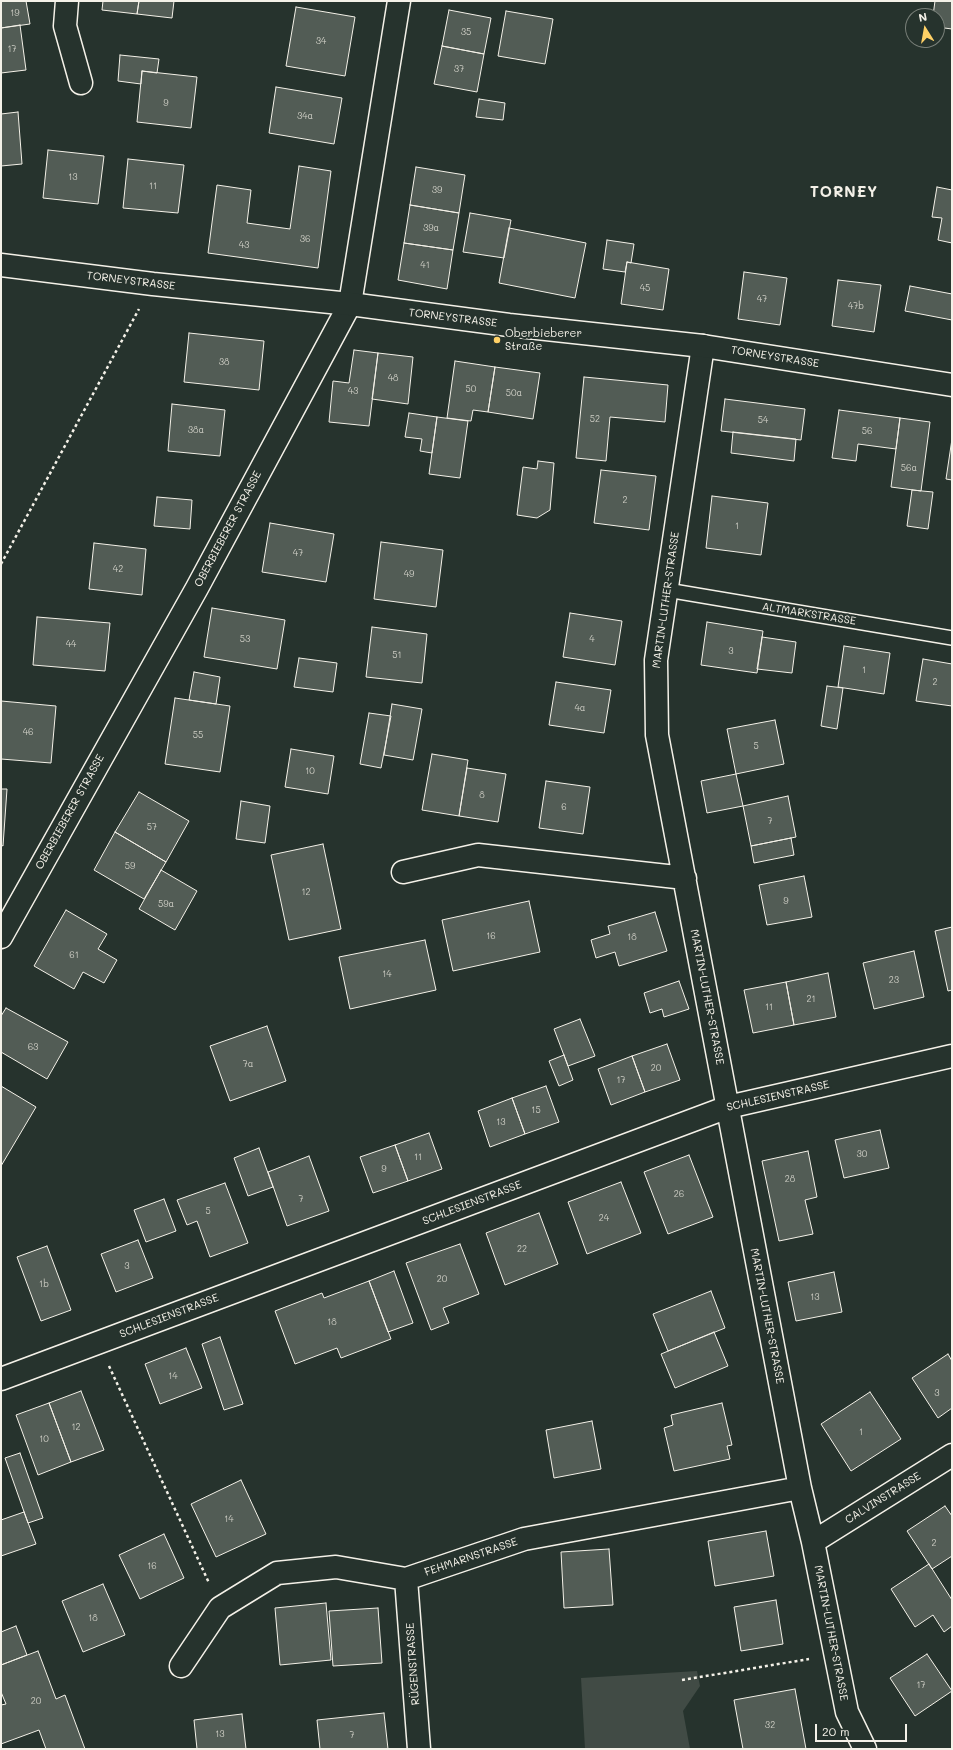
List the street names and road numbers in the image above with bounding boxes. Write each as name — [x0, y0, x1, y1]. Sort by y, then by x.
street label: TORNEYSTRASSE — [86, 269, 176, 293]
street label: TORNEYSTRASSE — [408, 306, 498, 330]
street label: TORNEYSTRASSE — [730, 344, 820, 370]
street label: OBERBIEBERER STRASSE — [192, 469, 264, 589]
street label: MARTIN-LUTHER-STRASSE — [650, 531, 682, 669]
street label: ALTMARKSTRASSE — [761, 600, 857, 628]
street label: OBERBIEBERER STRASSE — [33, 752, 107, 872]
street label: MARTIN-LUTHER-STRASSE — [687, 928, 727, 1066]
street label: SCHLESIENSTRASSE — [725, 1078, 831, 1114]
street label: SCHLESIENSTRASSE — [421, 1178, 523, 1228]
street label: MARTIN-LUTHER-STRASSE — [747, 1247, 787, 1385]
street label: SCHLESIENSTRASSE — [118, 1291, 220, 1341]
street label: CALVINSTRASSE — [843, 1469, 923, 1527]
street label: FEHMARNSTRASSE — [423, 1535, 519, 1579]
street label: MARTIN-LUTHER-STRASSE — [811, 1564, 851, 1702]
street label: RÜGENSTRASSE — [404, 1622, 422, 1706]

